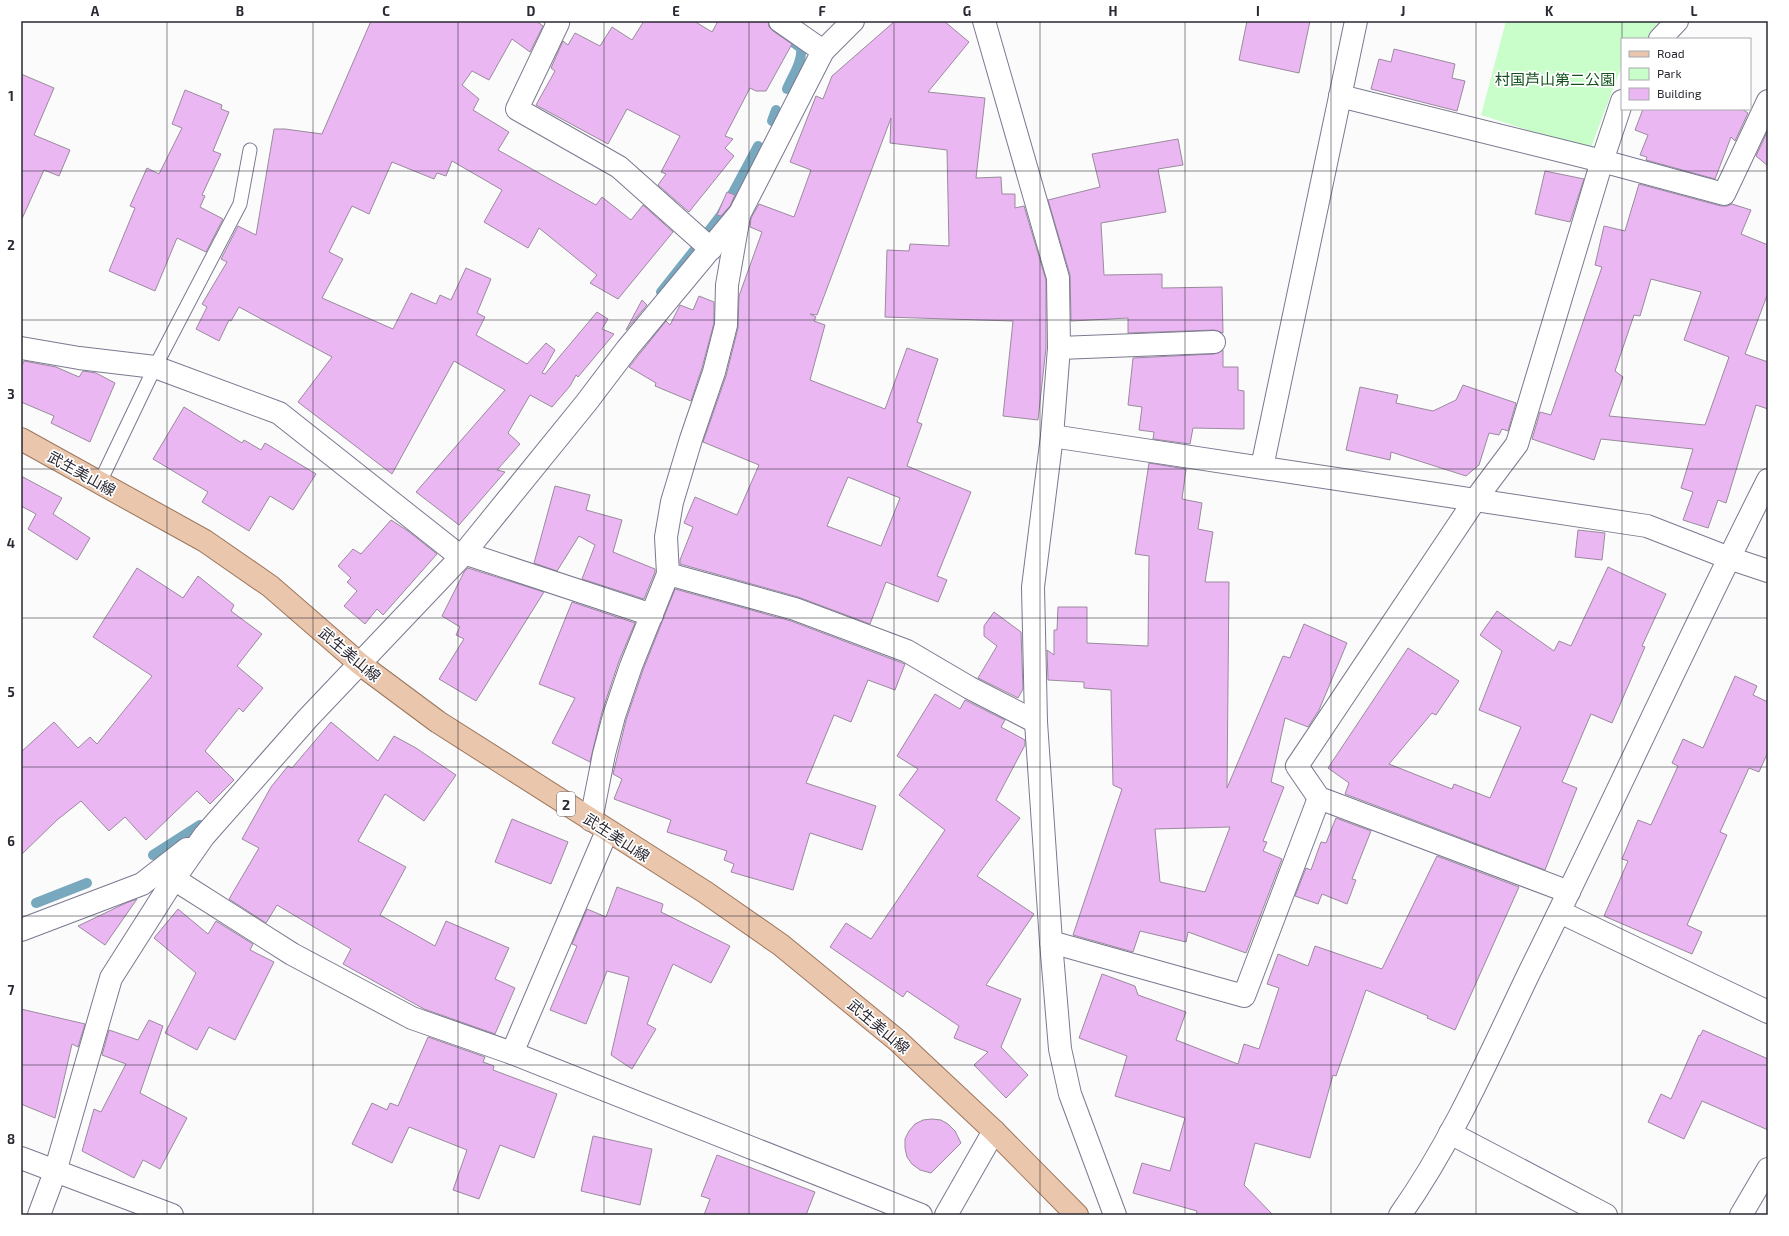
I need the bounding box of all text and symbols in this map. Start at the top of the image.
text: A [91,3,100,19]
text: B [236,3,244,19]
text: C [382,3,390,19]
text: D [527,3,536,19]
text: E [672,3,680,19]
text: F [818,3,826,19]
text: G [963,3,971,19]
text: H [1109,3,1118,19]
text: I [1256,3,1260,19]
text: J [1401,3,1405,19]
text: K [1545,3,1554,19]
text: L [1691,3,1698,19]
legend [1621,38,1751,110]
text: Road [1657,46,1685,60]
text: Park [1657,66,1682,80]
park label: 村国芦山第二公園 [1495,70,1615,88]
text: Building [1657,86,1702,100]
text: 1 [8,88,14,104]
text: 2 [7,237,15,253]
text: 3 [7,386,15,402]
street label: 武生美山線 [45,447,119,499]
text: 4 [7,535,15,551]
street label: 武生美山線 [315,623,385,685]
text: 5 [7,684,15,700]
road number: 2 [557,792,575,816]
street label: 武生美山線 [581,809,653,865]
text: 6 [7,833,15,849]
text: 7 [8,982,15,998]
street label: 武生美山線 [844,995,914,1057]
text: 8 [7,1131,15,1147]

